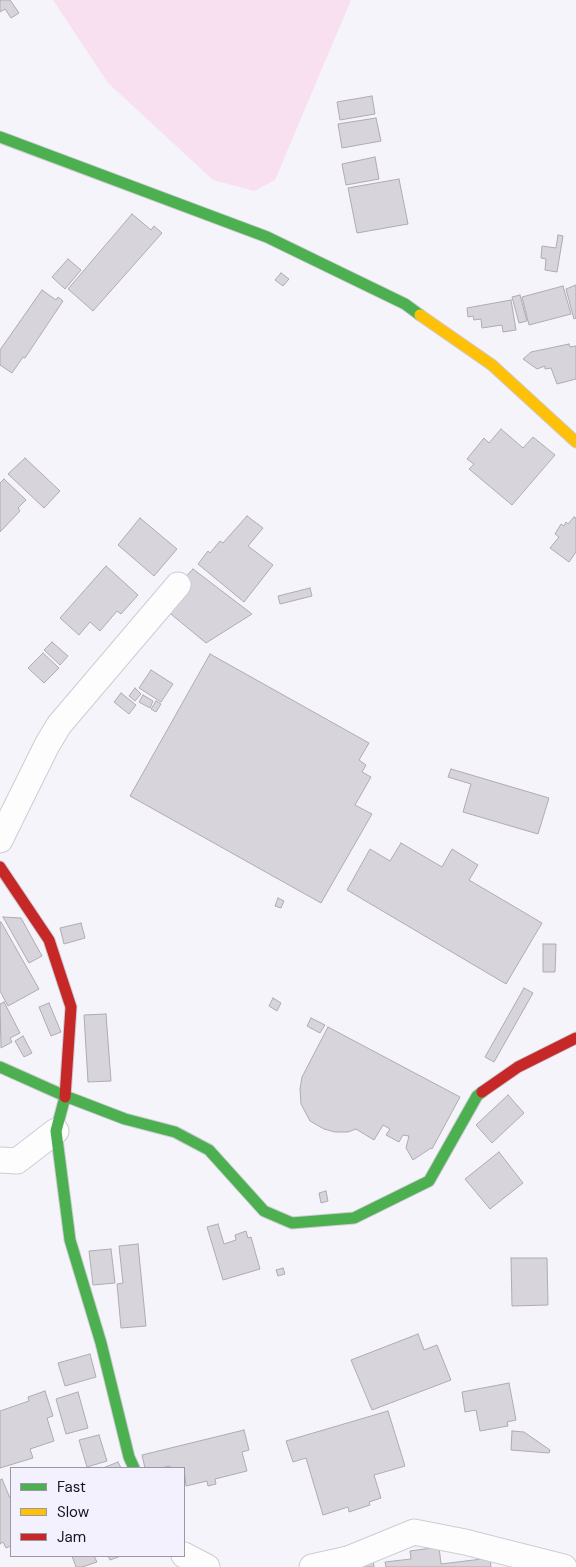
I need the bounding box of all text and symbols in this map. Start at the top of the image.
legend [10,1467,185,1557]
text: Fast [57,1477,86,1497]
text: Slow [57,1502,89,1522]
text: Jam [57,1527,86,1547]

